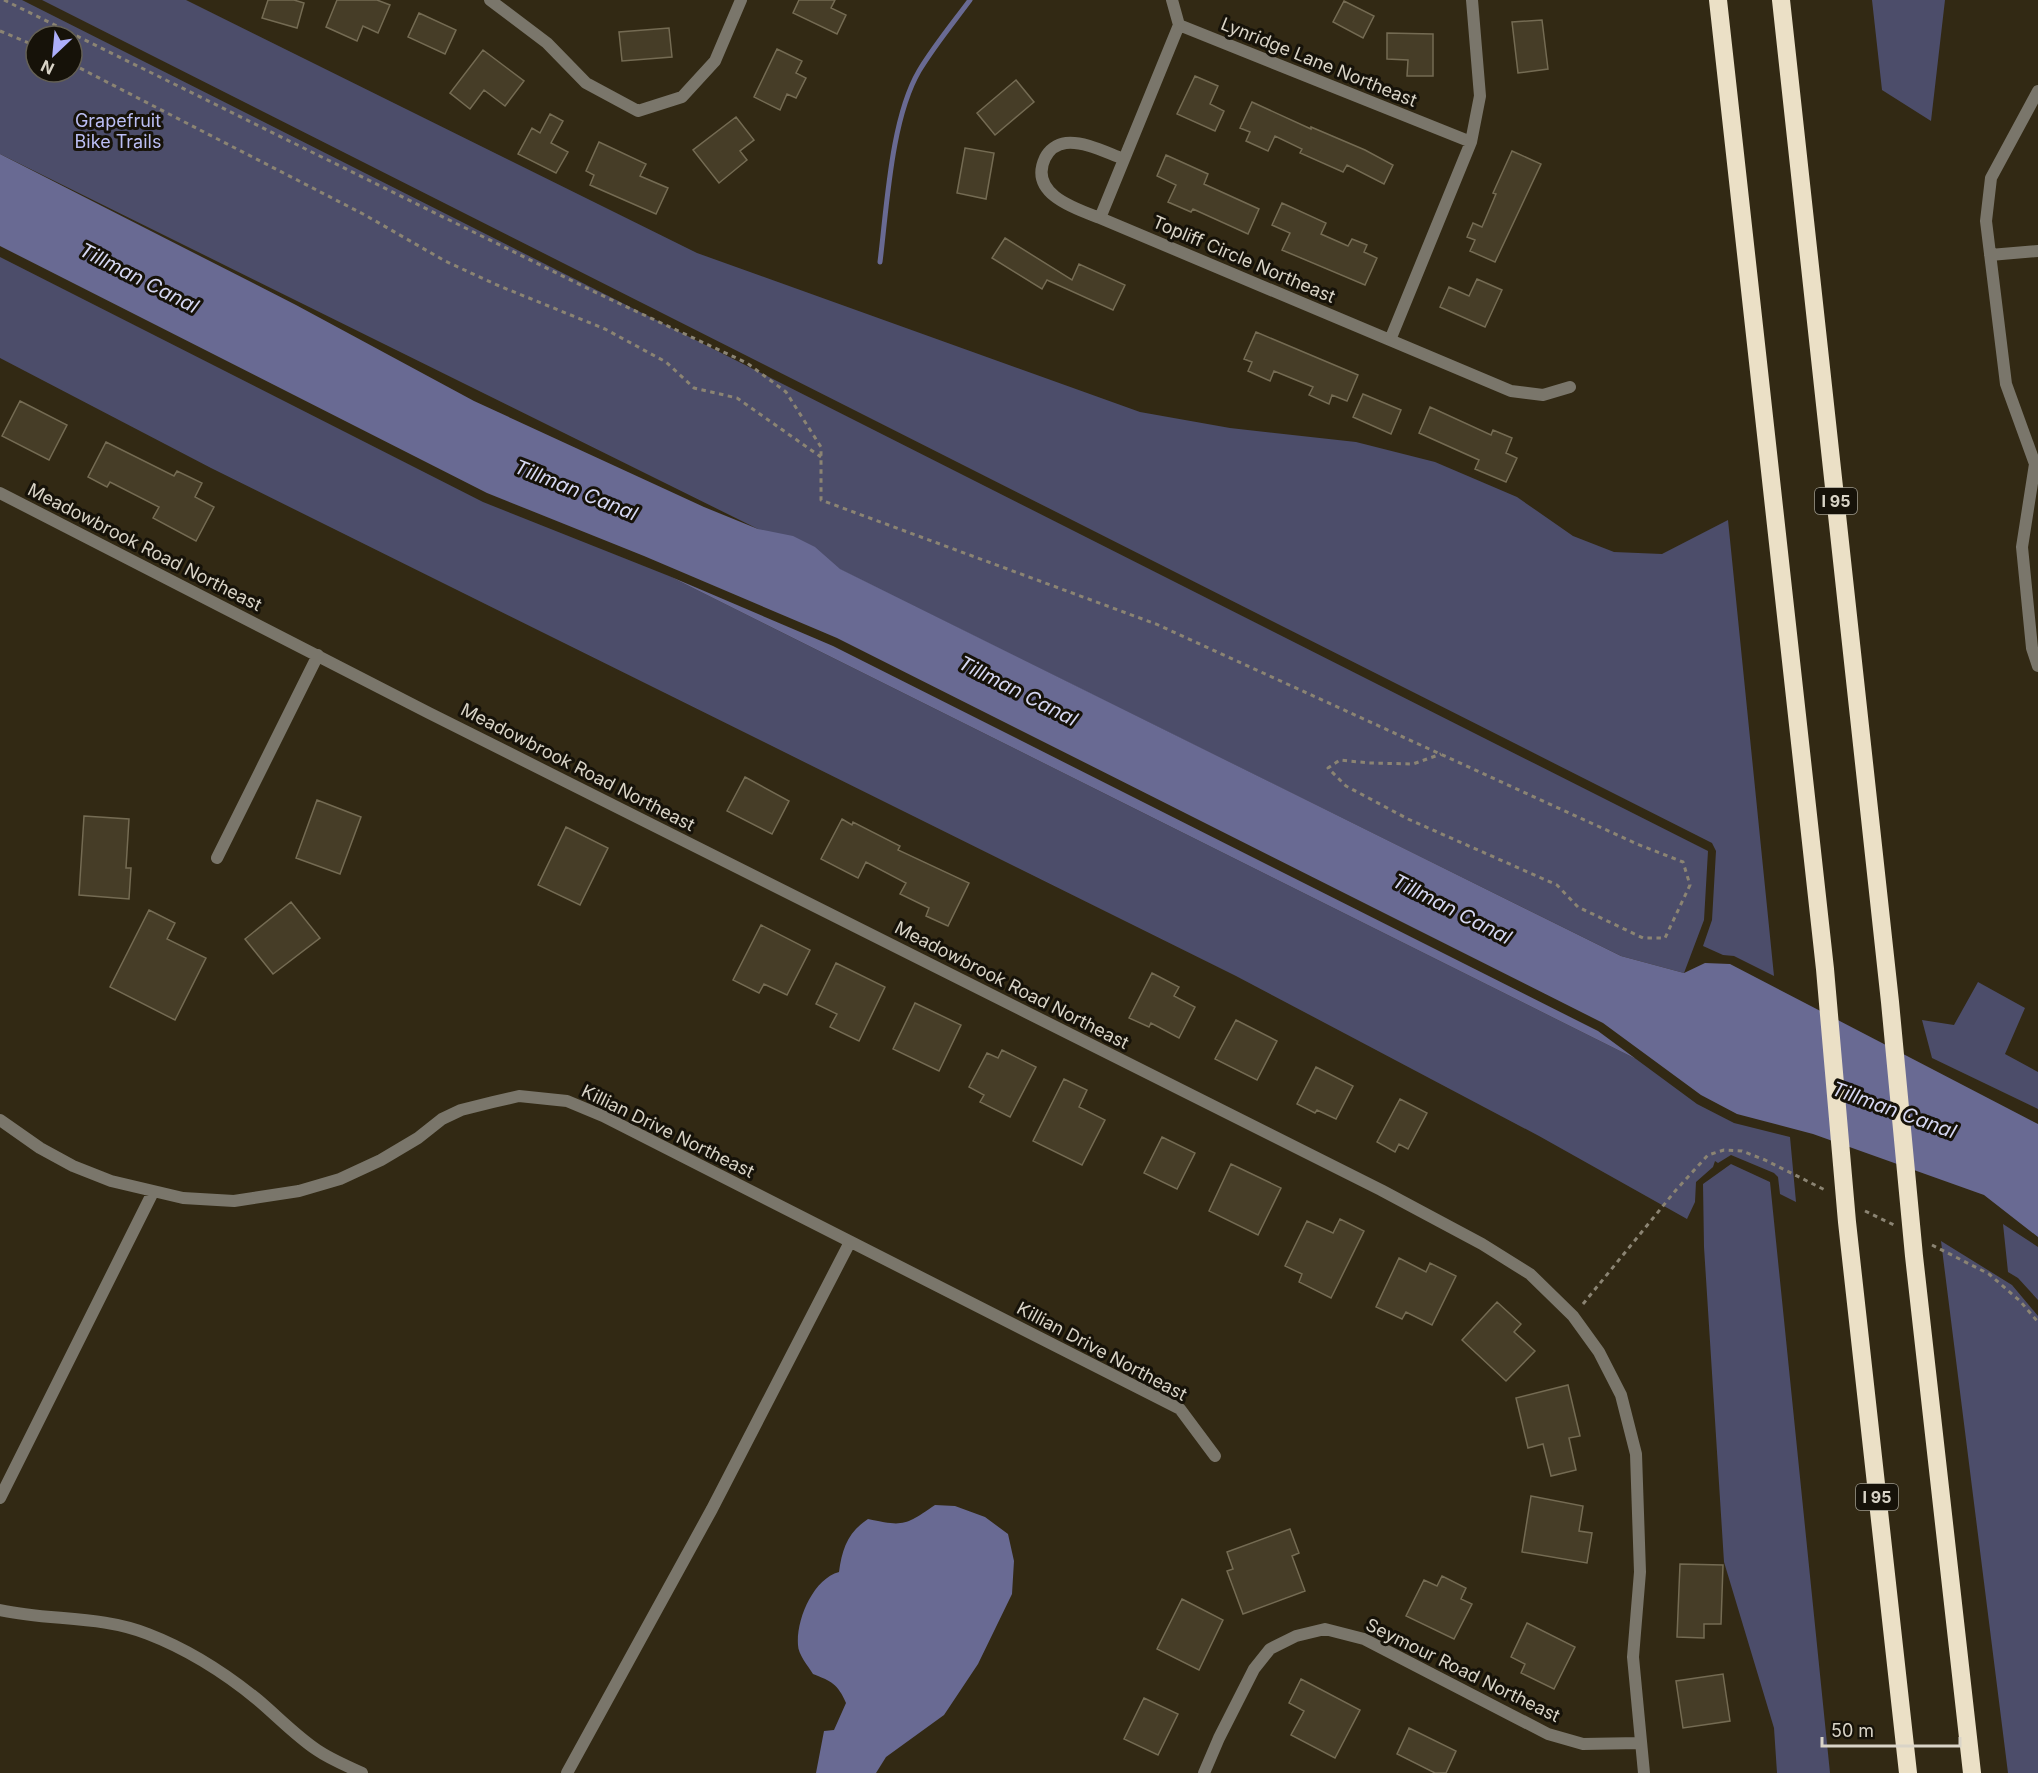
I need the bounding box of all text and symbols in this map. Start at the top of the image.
street label: Lynridge Lane Northeast [1218,13,1420,111]
north arrow [24,24,84,84]
text: N [38,56,57,79]
park label: Grapefruit Bike Trails [75,110,161,152]
street label: Topliff Circle Northeast [1149,211,1339,307]
water label: Tillman Canal [75,238,203,318]
water label: Tillman Canal [511,454,641,526]
street label: Meadowbrook Road Northeast [24,479,266,615]
road number: I 95 [1815,488,1857,514]
water label: Tillman Canal [954,651,1082,731]
street label: Meadowbrook Road Northeast [457,699,699,835]
water label: Tillman Canal [1388,869,1516,949]
street label: Meadowbrook Road Northeast [891,917,1133,1053]
water label: Tillman Canal [1829,1076,1960,1144]
street label: Killian Drive Northeast [578,1080,758,1182]
street label: Killian Drive Northeast [1013,1297,1191,1405]
road number: I 95 [1856,1484,1898,1510]
street label: Seymour Road Northeast [1362,1614,1564,1726]
scale bar [1822,1710,1960,1748]
text: 50 m [1831,1720,1874,1741]

